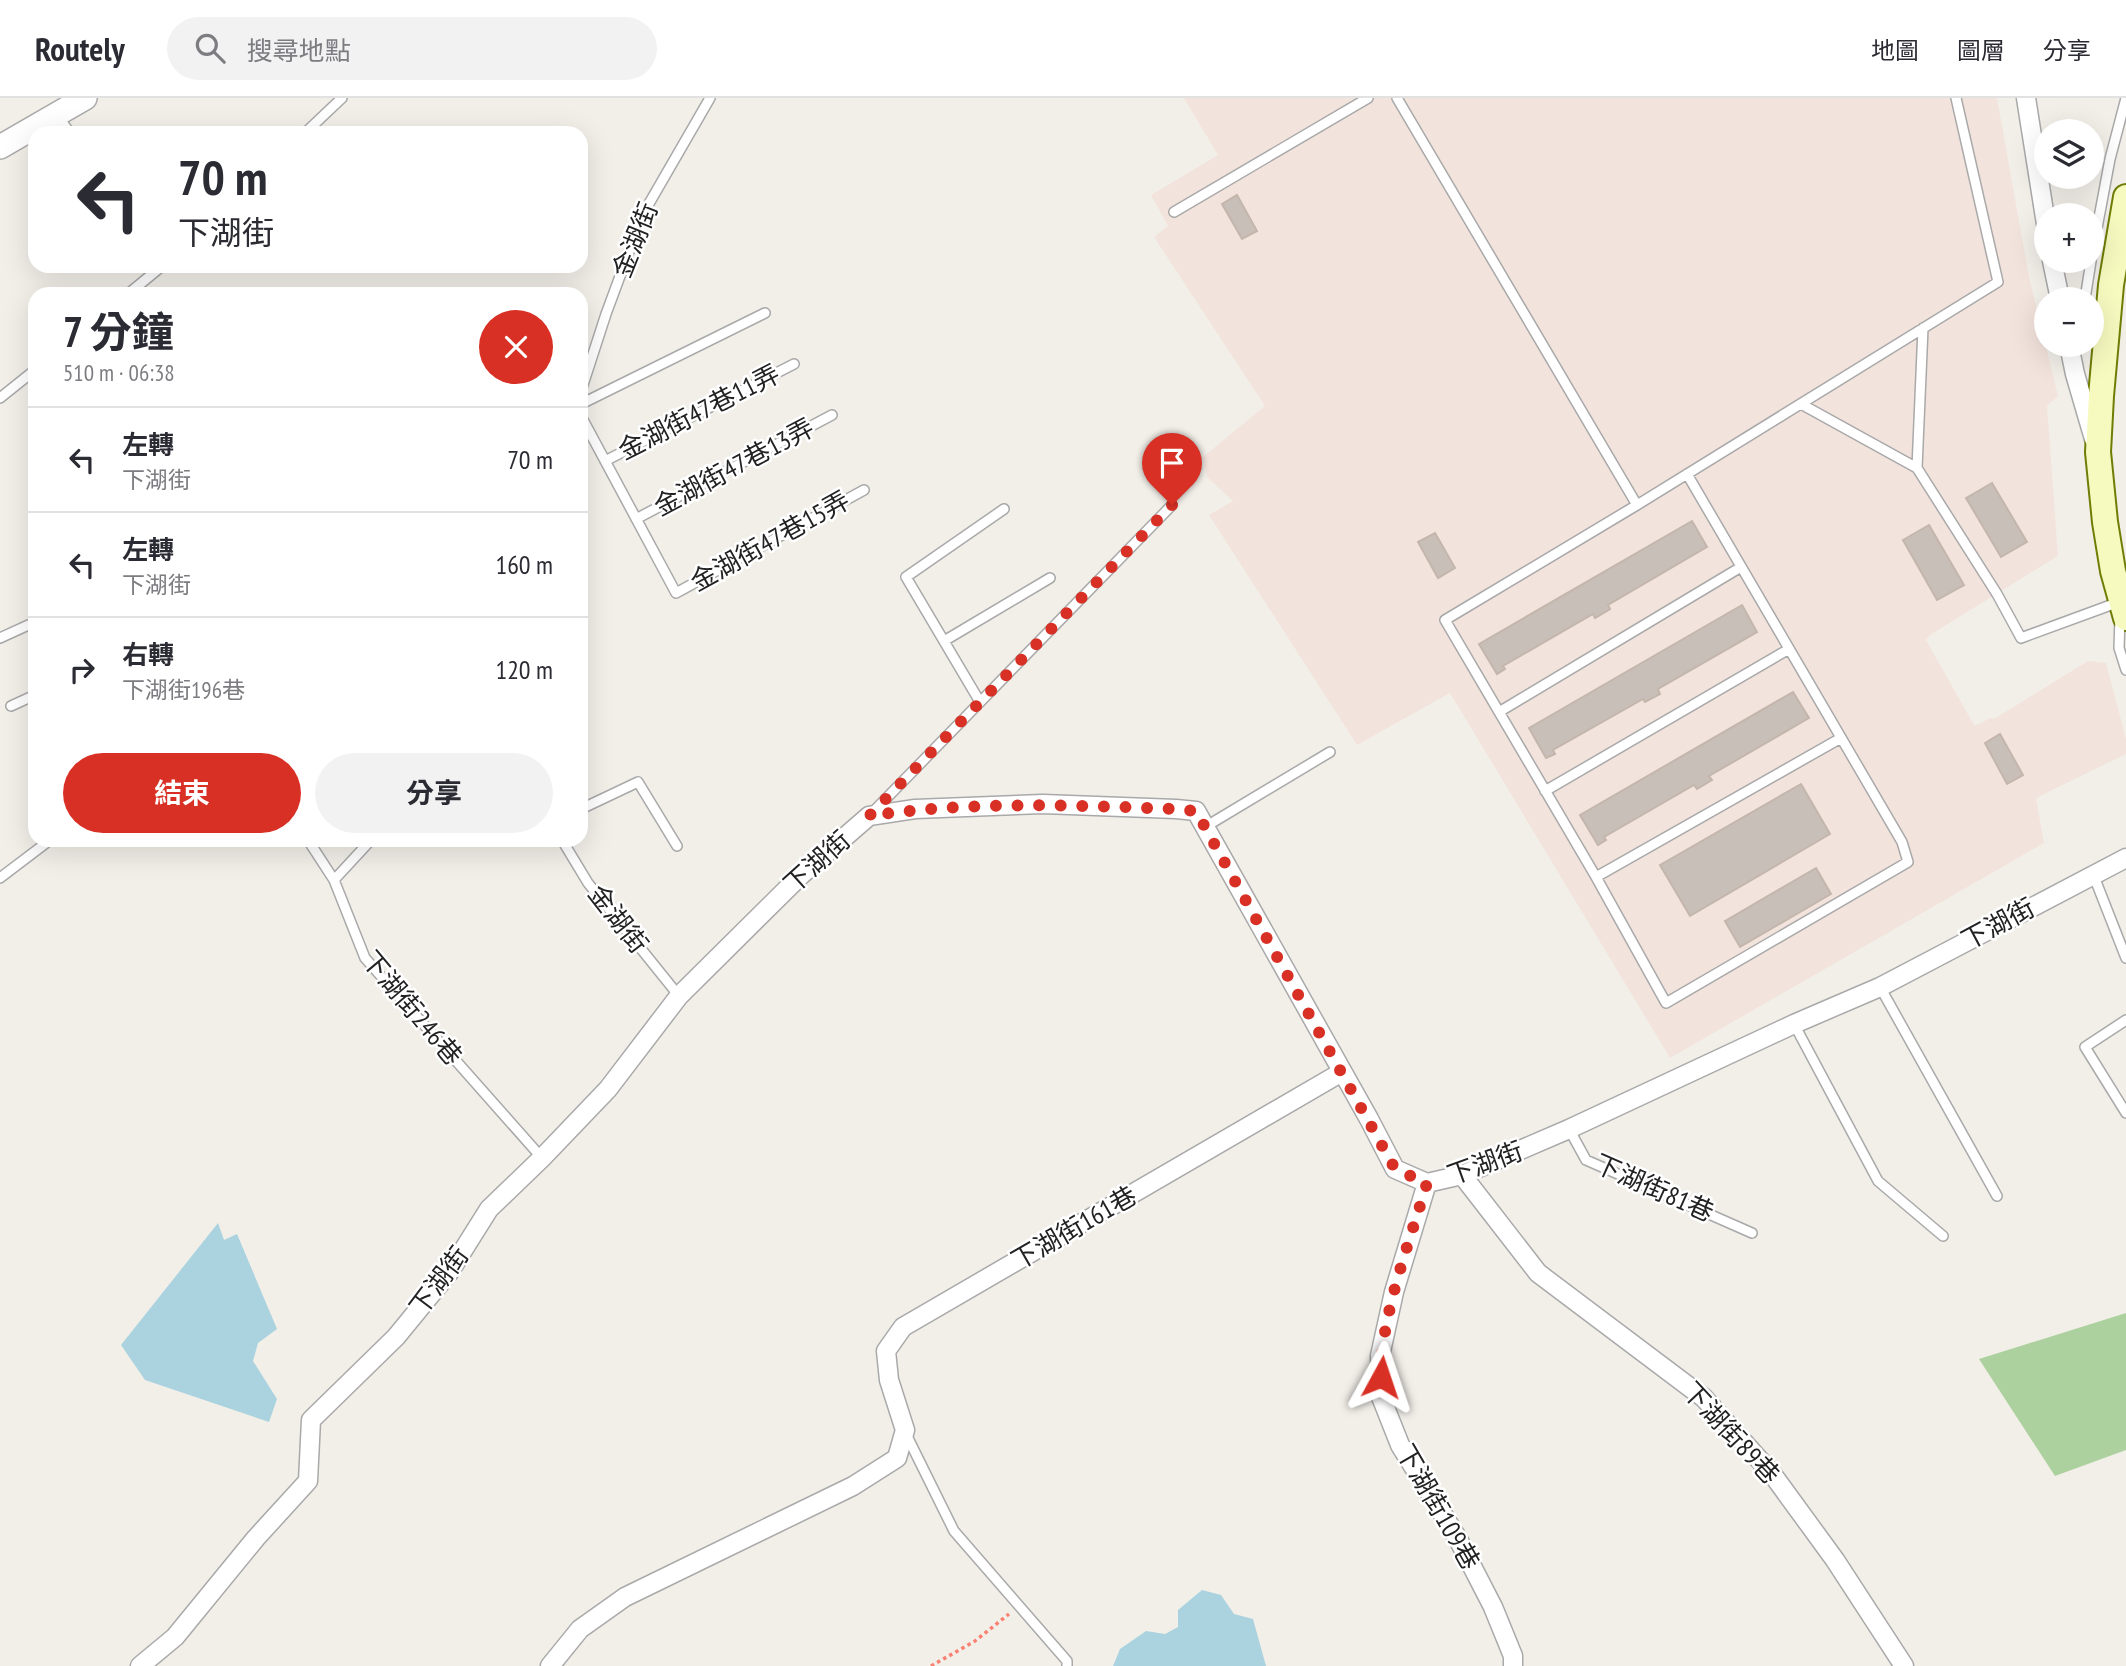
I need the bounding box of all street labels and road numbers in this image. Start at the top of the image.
street label: 金湖街 [605,197,664,282]
street label: 金湖街47巷11弄 [613,357,785,466]
street label: 金湖街47巷13弄 [648,410,820,523]
street label: 金湖街47巷15弄 [684,483,855,598]
street label: 下湖街 [777,823,857,900]
street label: 金湖街 [581,878,655,960]
street label: 下湖街 [1956,891,2040,956]
street label: 下湖街246巷 [355,944,470,1072]
street label: 下湖街 [1443,1134,1527,1191]
street label: 下湖街81巷 [1589,1147,1719,1229]
street label: 下湖街161巷 [1005,1179,1142,1277]
street label: 下湖街 [402,1240,475,1322]
street label: 下湖街89巷 [1676,1375,1787,1491]
street label: 下湖街109巷 [1389,1438,1487,1575]

